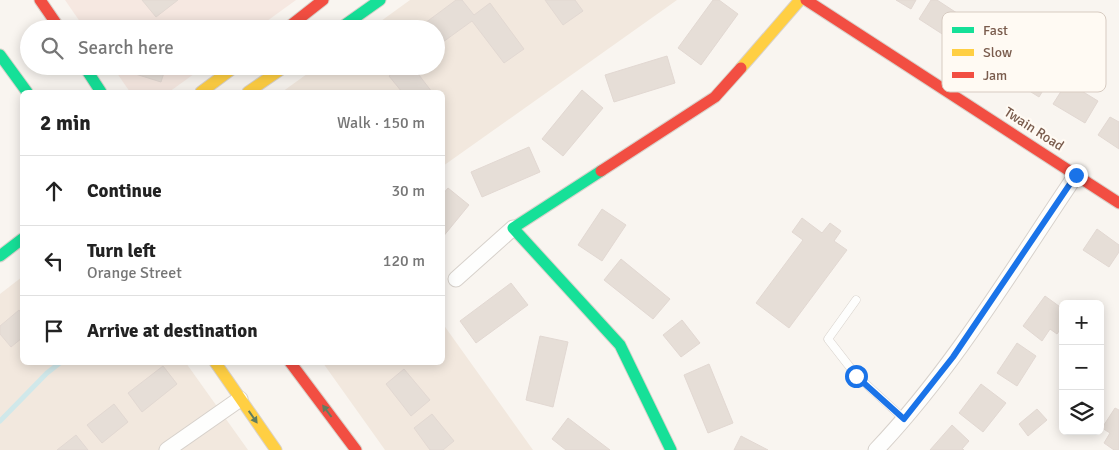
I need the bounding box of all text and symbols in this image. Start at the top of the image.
legend [942,12,1106,92]
search box [20,20,445,75]
text: Fast [983,22,1008,39]
icon: search [38,34,66,62]
text: Search here [78,36,174,60]
text: Slow [983,44,1012,61]
text: Jam [983,67,1007,84]
street label: Twain Road [1001,103,1067,155]
text: 2 min [40,110,91,136]
text: Walk · 150 m [337,113,425,133]
route end [1065,164,1088,187]
icon: ahead [40,177,68,205]
text: Continue [87,179,162,203]
text: 30 m [391,181,425,201]
text: Turn left [87,239,156,263]
icon: left [40,247,68,275]
text: 120 m [383,251,425,271]
text: Orange Street [87,263,182,283]
map controls [1059,300,1104,435]
button: + [1059,300,1104,345]
icon: arrive [40,317,68,345]
text: Arrive at destination [87,319,258,343]
button: − [1059,345,1104,390]
route start [845,365,868,388]
button: layers [1059,390,1104,435]
one-way arrow [321,405,332,418]
one-way arrow [247,410,258,423]

